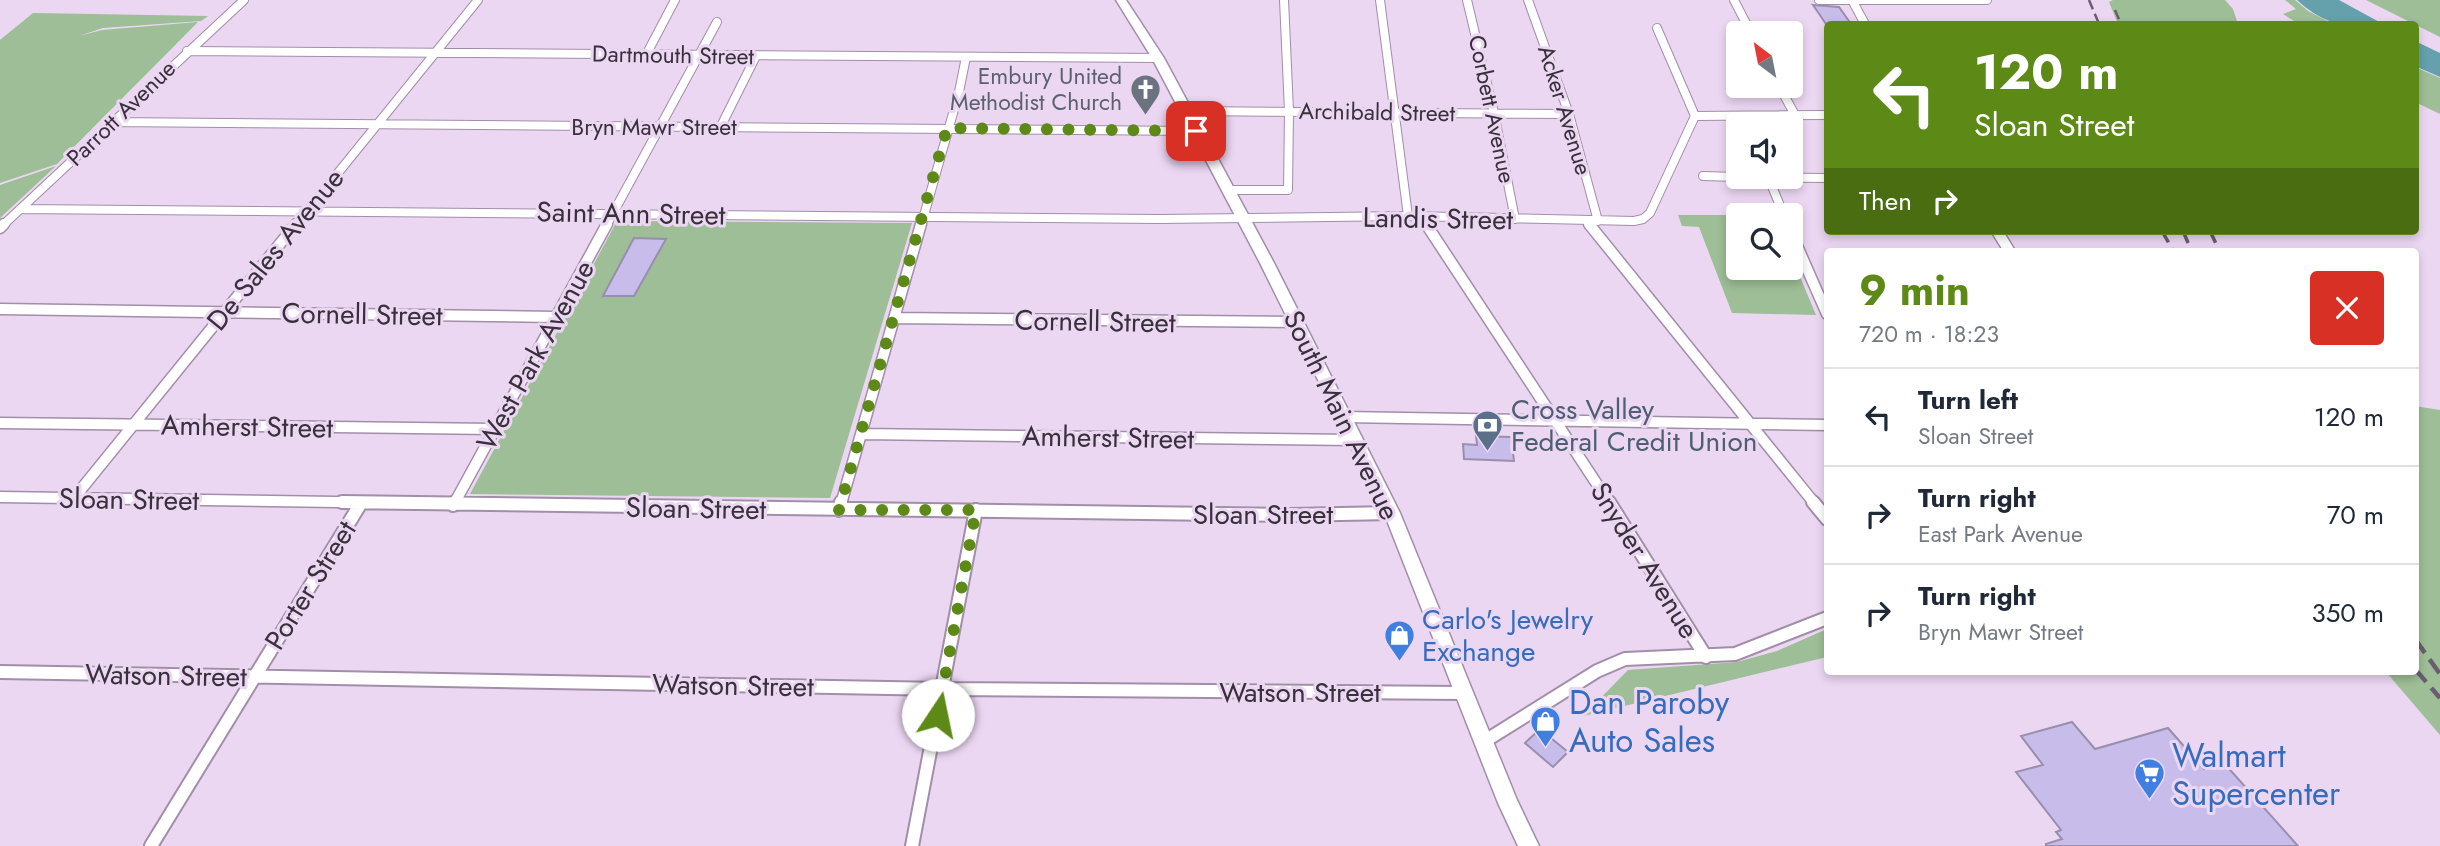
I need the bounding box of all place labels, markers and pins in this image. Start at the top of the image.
place label: Embury United Methodist Church [950,59,1122,119]
church icon: Embury United Methodist Church [1128,72,1162,116]
pin [1166,101,1226,161]
place label: Cross Valley Federal Credit Union [1511,389,1758,462]
bank icon: Cross Valley Federal Credit Union [1471,408,1505,452]
place label: Carlo's Jewelry Exchange [1422,599,1594,672]
shop icon: Carlo's Jewelry Exchange [1382,618,1416,662]
place label: Dan Paroby Auto Sales [1569,679,1730,764]
shop icon: Dan Paroby Auto Sales [1529,704,1563,748]
place label: Walmart Supercenter [2172,732,2341,817]
supermarket icon: Walmart Supercenter [2132,757,2166,801]

